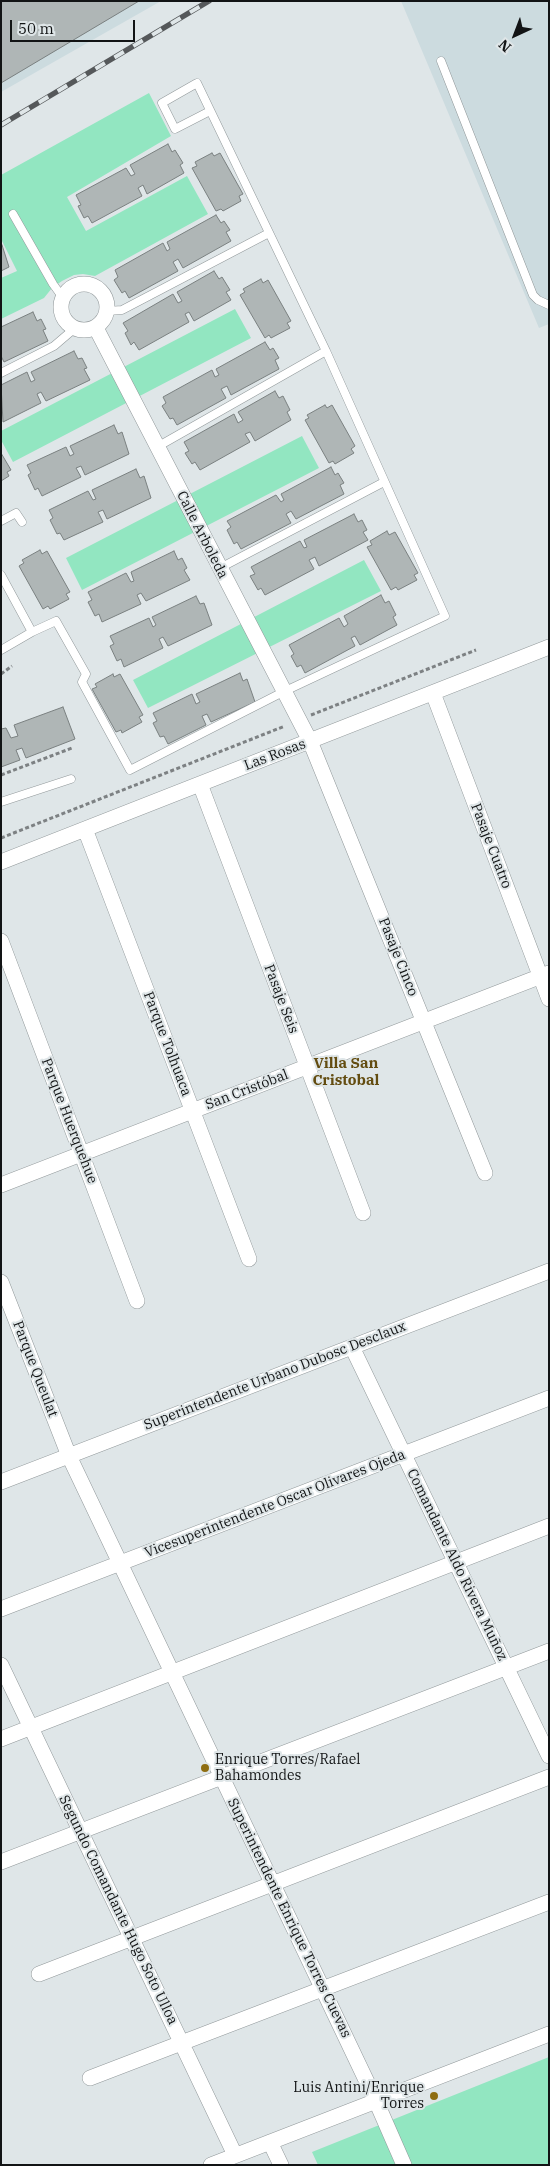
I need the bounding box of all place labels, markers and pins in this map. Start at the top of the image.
place label: Enrique Torres/Rafael Bahamondes [215,1752,361,1784]
marker: Enrique Torres/Rafael Bahamondes [199,1762,211,1774]
place label: Luis Antini/Enrique Torres [293,2080,424,2112]
marker: Luis Antini/Enrique Torres [428,2090,440,2102]

